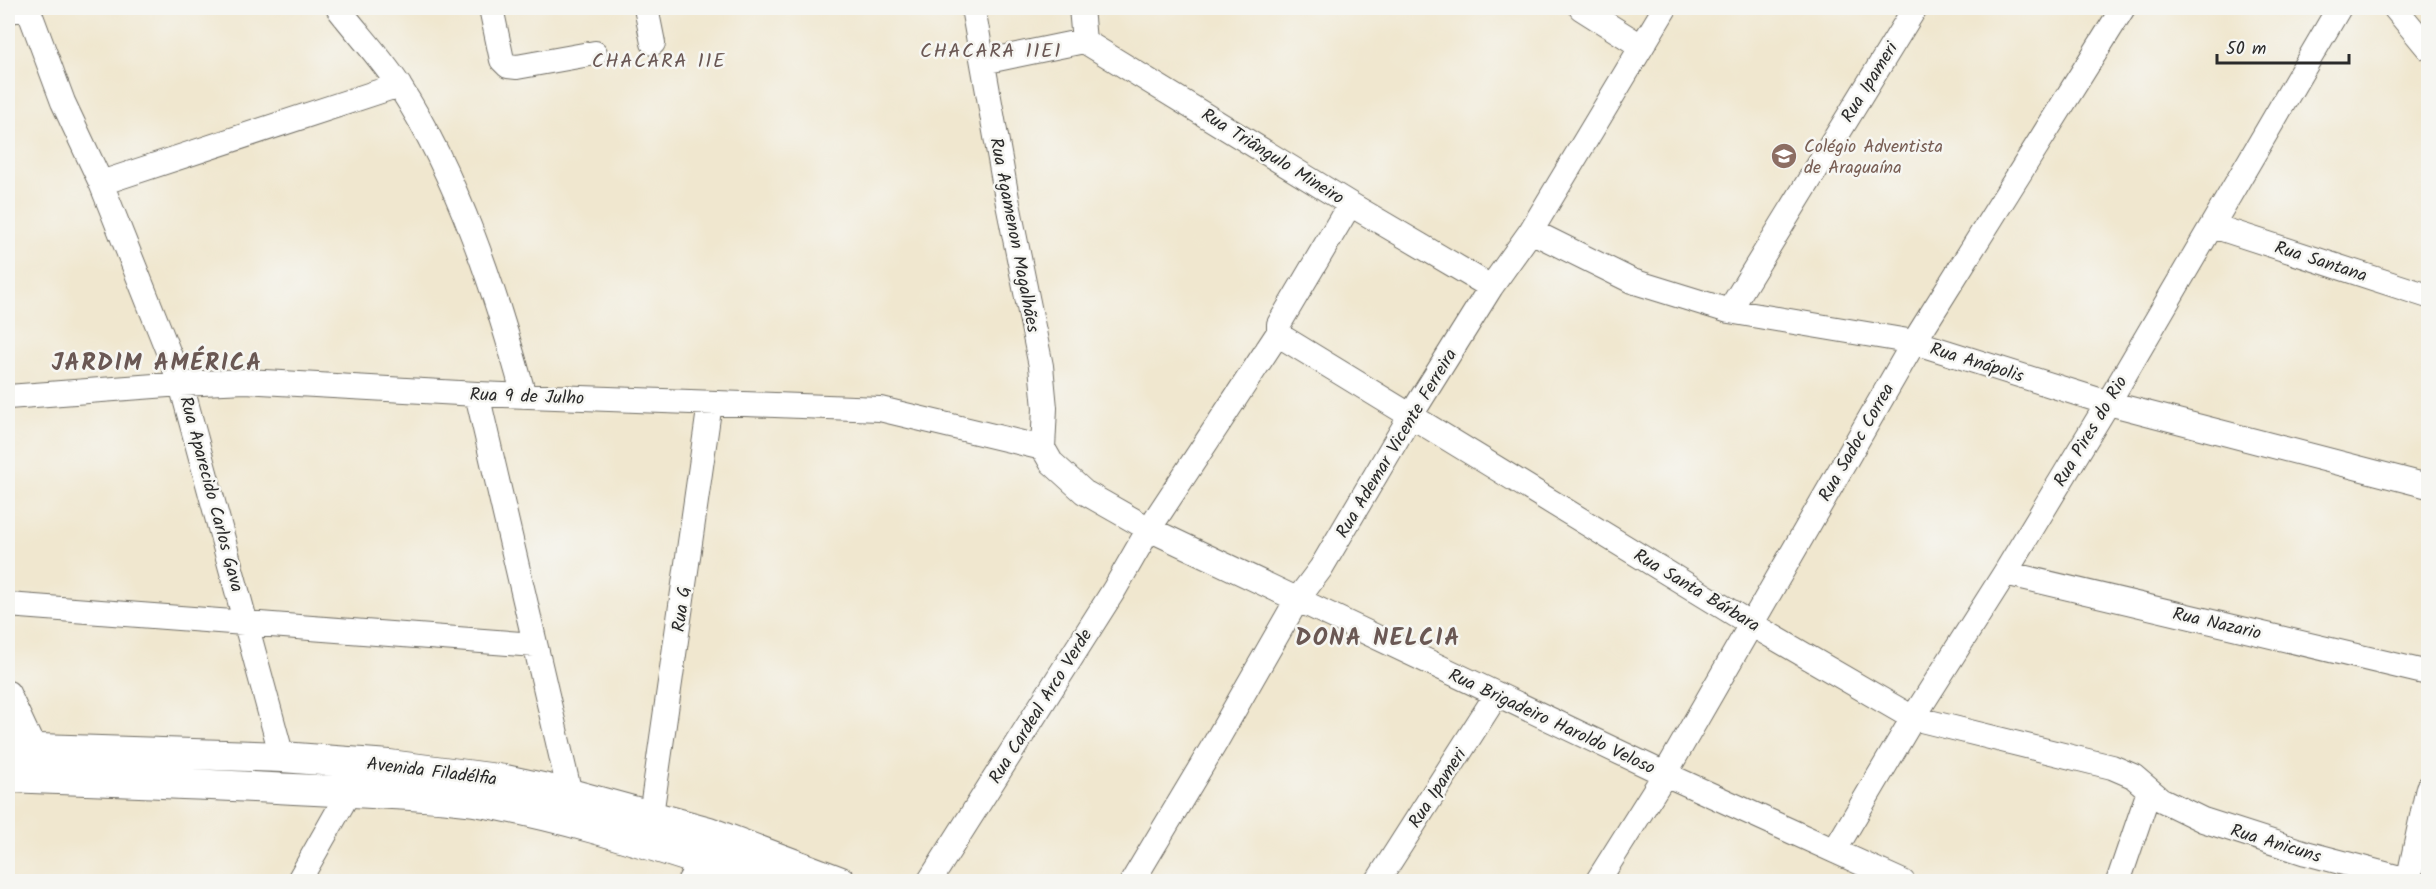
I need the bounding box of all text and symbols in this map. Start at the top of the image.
scale bar [2217,27,2349,65]
text: 50 m [2226,35,2266,64]
district label: CHACARA 11E1 [920,36,1062,68]
street label: Rua Ipameri [1834,36,1907,129]
district label: CHACARA 11E [592,46,726,78]
street label: Rua Triângulo Mineiro [1195,101,1350,213]
place label: Colégio Adventista de Araguaína [1804,133,1943,183]
street label: Rua Agamenon Magalhães [980,135,1047,335]
school or university icon: Colégio Adventista de Araguaína [1769,141,1799,171]
street label: Rua Santana [2270,234,2371,291]
street label: Rua Anápolis [1926,335,2027,392]
street label: Rua Ademar Vicente Ferreira [1329,343,1466,544]
district label: JARDIM AMÉRICA [51,344,263,383]
street label: Rua Pires do Rio [2047,371,2136,493]
street label: Rua Sadoc Correa [1812,378,1903,507]
street label: Rua 9 de Julho [469,381,585,414]
street label: Rua Aparecido Carlos Gava [170,393,251,596]
street label: Rua Santa Bárbara [1627,542,1765,641]
street label: Rua G [665,584,700,634]
street label: Rua Nazario [2169,600,2264,649]
district label: DONA NELCIA [1295,619,1461,658]
street label: Rua Cardeal Arco Verde [982,624,1101,790]
street label: Rua Brigadeiro Haroldo Veloso [1443,662,1660,783]
street label: Rua Ipameri [1402,743,1475,835]
street label: Avenida Filadélfia [365,750,499,795]
street label: Rua Anicuns [2227,817,2325,872]

